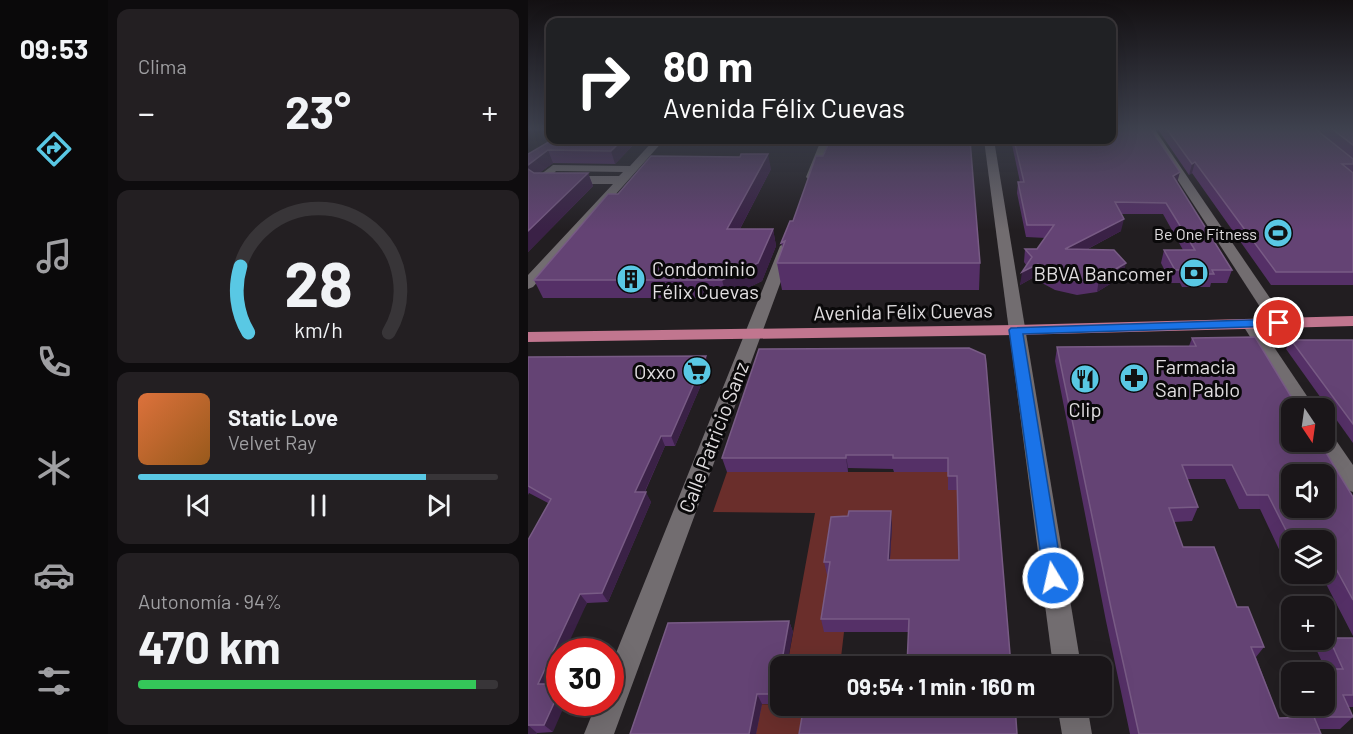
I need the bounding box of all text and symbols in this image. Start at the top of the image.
text: 09:53 [20,32,88,64]
text: 80 m [663,40,753,90]
icon: right [564,42,642,120]
text: Clima [138,54,187,78]
text: 23° [285,84,351,138]
text: Avenida Félix Cuevas [663,91,905,123]
text: − [138,92,155,132]
text: + [481,92,498,132]
icon: directions [33,128,75,170]
sports icon: Be One Fitness [1262,217,1294,249]
place label: Be One Fitness [1154,224,1257,243]
icon: music [33,235,75,277]
text: 28 [284,246,352,320]
place label: Condominio Félix Cuevas [652,256,759,303]
bank icon: BBVA Bancomer [1178,257,1210,289]
place label: BBVA Bancomer [1033,261,1173,285]
building icon: Condominio Félix Cuevas [615,263,647,295]
street label: Avenida Félix Cuevas [813,297,993,325]
pin [1253,297,1304,348]
icon: arrive [1262,306,1295,339]
text: km/h [294,318,342,343]
icon: phone [33,341,75,383]
place label: Farmacia San Pablo [1155,354,1240,401]
supermarket icon: Oxxo [681,355,713,387]
street label: Calle Patricio Sanz [673,358,753,516]
place label: Oxxo [634,359,676,383]
pharmacy icon: Farmacia San Pablo [1118,362,1150,394]
restaurant icon: Clip [1069,363,1101,395]
place label: Clip [1069,397,1101,421]
north arrow [1281,398,1335,452]
map controls [1281,398,1335,716]
text: Static Love [228,404,338,430]
text: Velvet Ray [228,430,317,454]
icon: climate [33,447,75,489]
button: sound [1281,464,1335,518]
icon: previous [182,489,215,522]
icon: pause [302,489,335,522]
icon: next [422,489,455,522]
button: layers [1281,530,1335,584]
position arrow [1021,546,1085,610]
icon: car [33,554,75,596]
text: Autonomía · 94% [138,589,282,613]
button: + [1281,596,1335,650]
text: 470 km [138,619,281,673]
speed limit sign: 30 [546,638,624,716]
icon: filters [33,660,75,702]
button: − [1281,662,1335,716]
text: 09:54 · 1 min · 160 m [847,673,1035,699]

